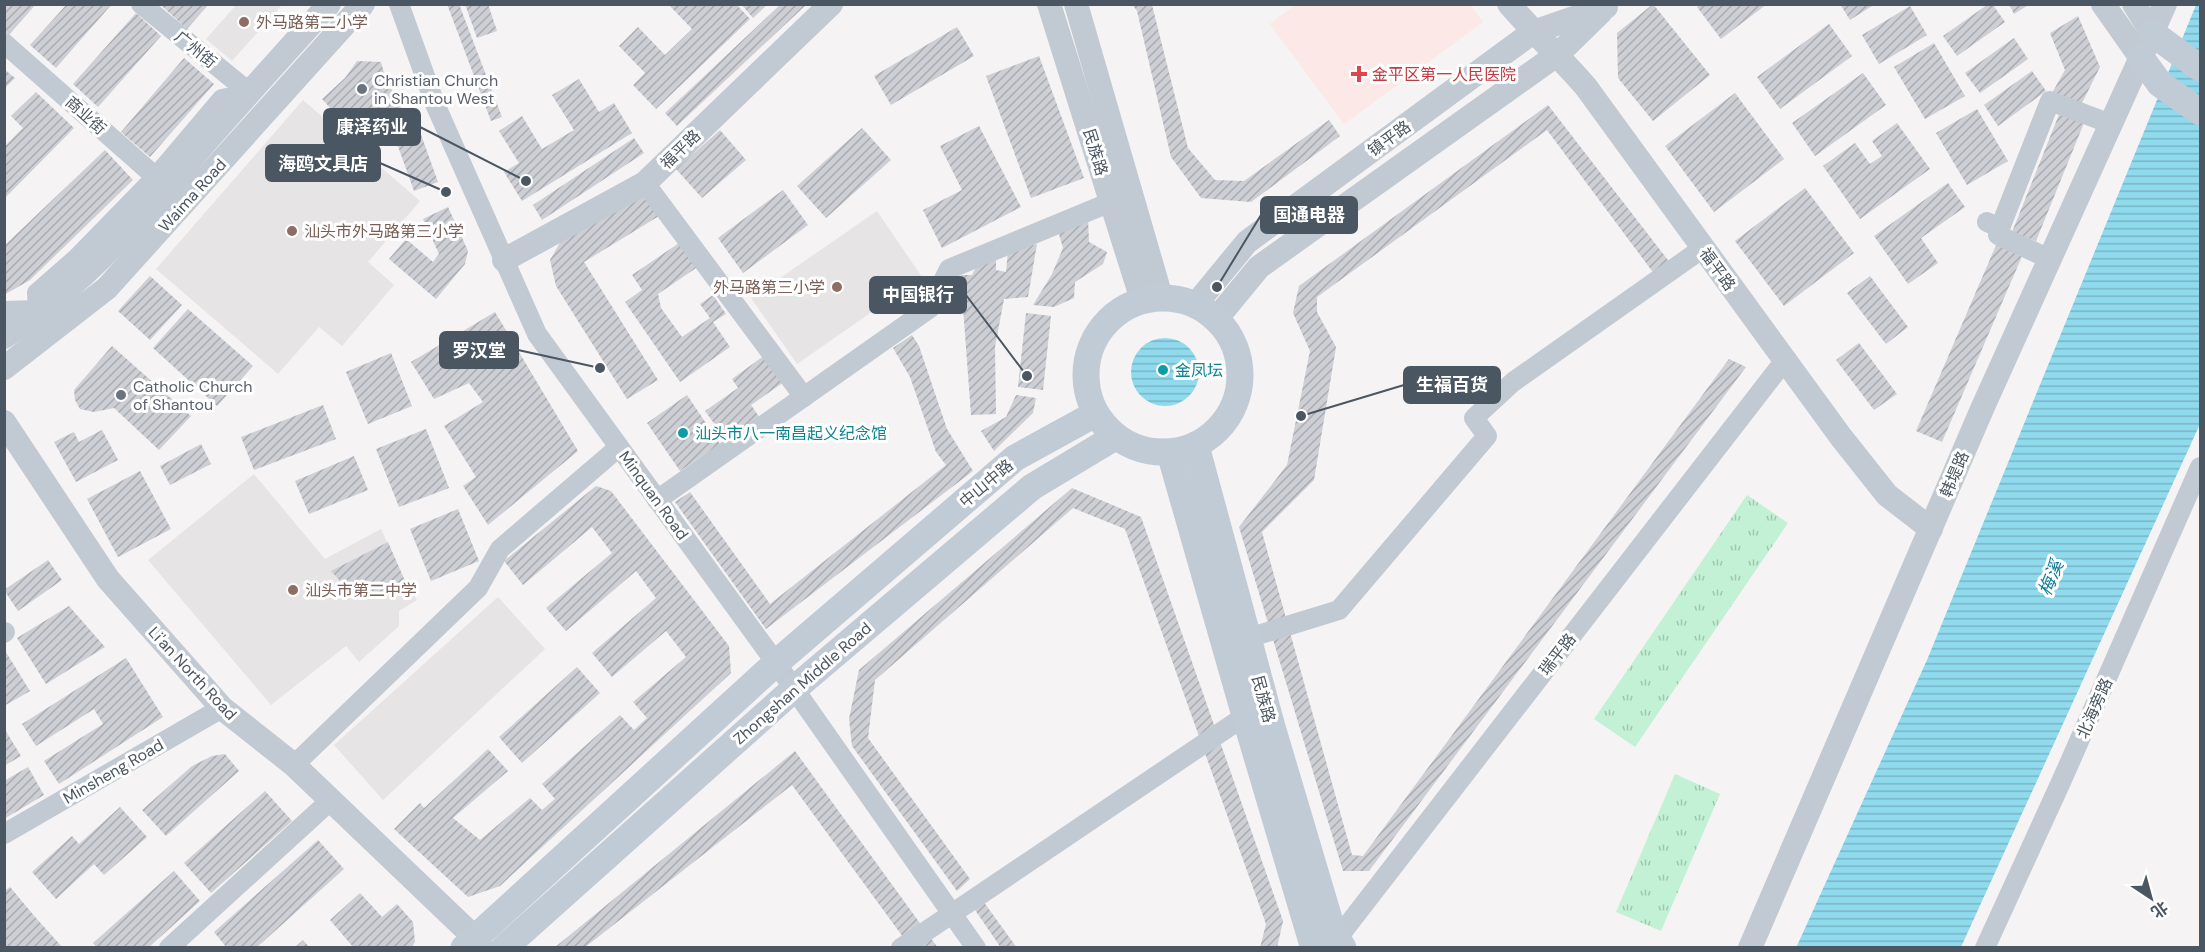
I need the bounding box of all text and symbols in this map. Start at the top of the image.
place label: 外马路第二小学 [256,12,368,33]
marker: 外马路第二小学 [237,15,251,29]
street label: 广州街 [170,26,221,73]
place label: 金平区第一人民医院 [1372,64,1516,85]
marker: 金平区第一人民医院 [1350,65,1368,83]
place label: Christian Church in Shantou West [374,70,498,109]
marker: Christian Church in Shantou West [355,82,369,96]
street label: 商业街 [61,92,111,139]
callout: 康泽药业 [324,109,420,145]
text: 康泽药业 [336,115,408,139]
street label: 镇平路 [1364,116,1415,161]
street label: 福平路 [656,125,705,174]
street label: 民族路 [1078,126,1113,178]
callout: 海鸥文具店 [266,145,380,181]
text: 海鸥文具店 [278,152,368,176]
street label: Waima Road [154,154,231,236]
callout: 国通电器 [1261,197,1357,233]
text: 国通电器 [1273,203,1345,227]
place label: 汕头市外马路第三小学 [304,221,464,242]
marker: 汕头市外马路第三小学 [285,224,299,238]
street label: 福平路 [1695,244,1740,295]
place label: 外马路第三小学 [713,277,825,298]
callout: 中国银行 [870,277,966,313]
marker: 外马路第三小学 [830,280,844,294]
text: 中国银行 [882,283,954,307]
callout: 罗汉堂 [440,332,518,368]
text: 罗汉堂 [452,339,506,363]
place label: 金凤坛 [1175,360,1223,381]
marker: 金凤坛 [1156,363,1170,377]
callout: 生福百货 [1404,367,1500,403]
text: 生福百货 [1416,373,1488,397]
place label: Catholic Church of Shantou [133,376,253,415]
marker: Catholic Church of Shantou [114,388,128,402]
place label: 汕头市八一南昌起义纪念馆 [695,423,887,444]
marker: 汕头市八一南昌起义纪念馆 [676,426,690,440]
street label: Minquan Road [614,447,693,544]
street label: 韩堤路 [1935,448,1974,500]
street label: 中山中路 [955,455,1018,512]
water label: 梅溪 [2033,555,2070,599]
place label: 汕头市第二中学 [305,580,417,601]
marker: 汕头市第二中学 [286,583,300,597]
street label: Zhongshan Middle Road [729,618,876,749]
street label: Li'an North Road [144,622,241,725]
street label: 瑞平路 [1534,629,1580,680]
street label: 民族路 [1247,673,1280,725]
street label: 北海旁路 [2072,675,2117,742]
street label: Minsheng Road [59,734,167,809]
north arrow [2121,868,2181,928]
text: 北 [2147,897,2172,923]

